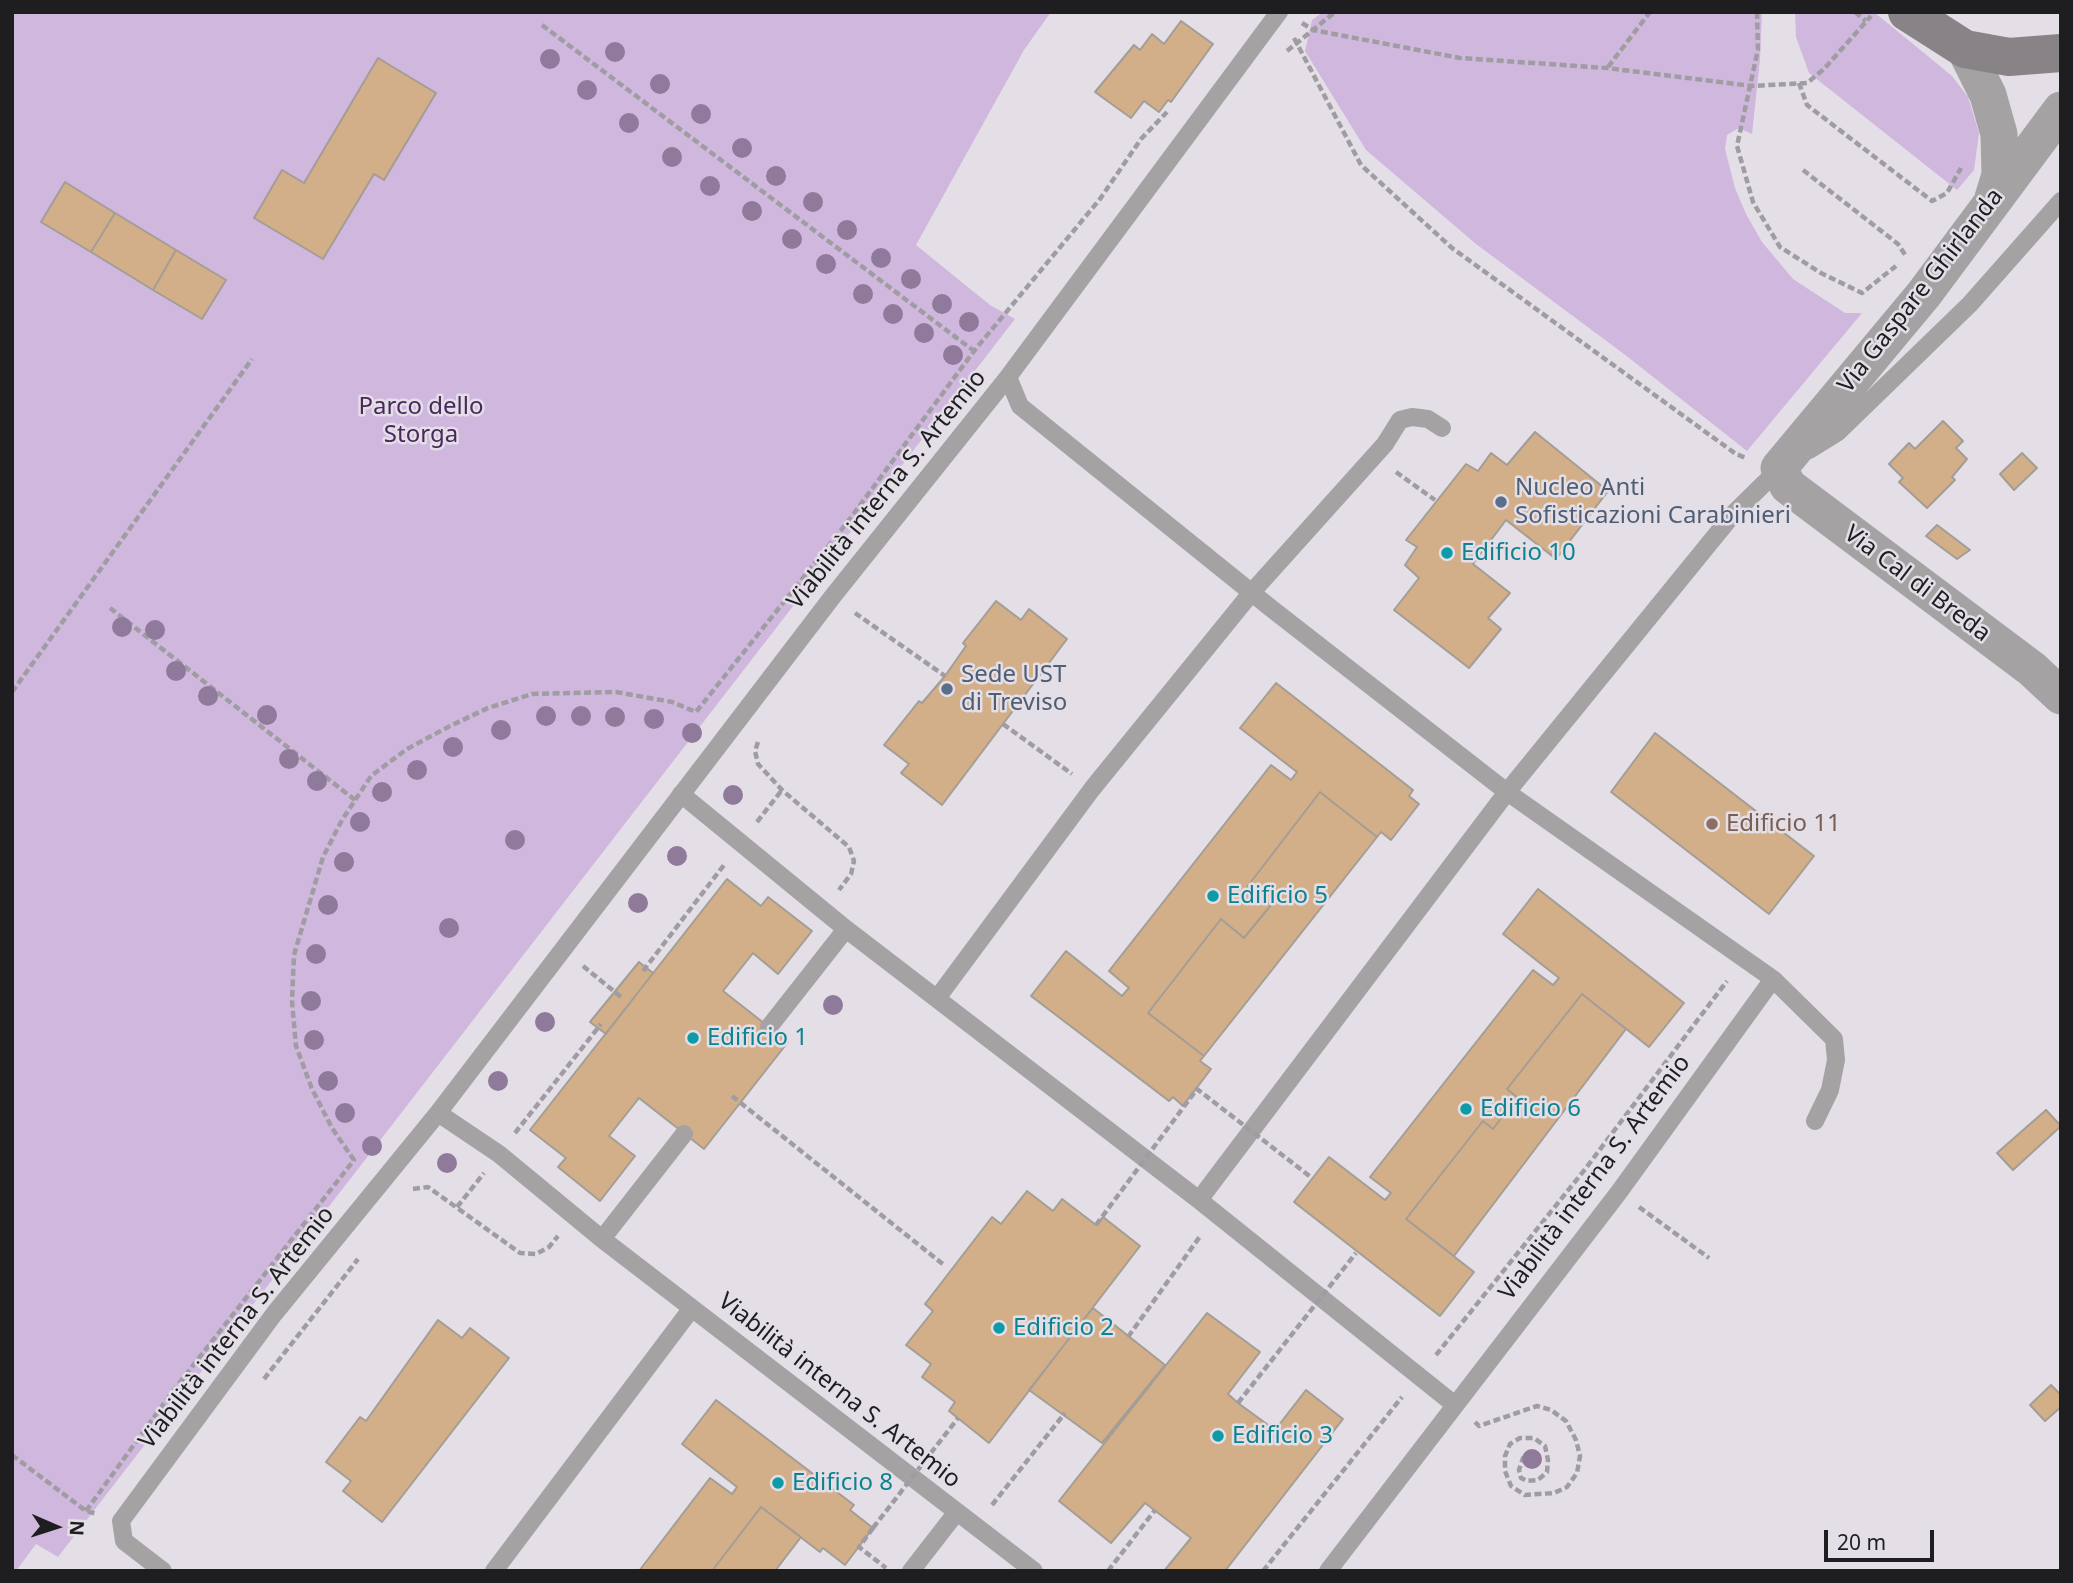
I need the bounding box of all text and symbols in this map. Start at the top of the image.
street label: Via Gaspare Ghirlanda [1832,183,2010,399]
street label: Viabilità interna S. Artemio [781,364,993,616]
park label: Parco dello Storga [359,393,483,449]
place label: Nucleo Anti Sofisticazioni Carabinieri [1515,474,1791,530]
marker: Nucleo Anti Sofisticazioni Carabinieri [1493,494,1509,510]
street label: Via Cal di Breda [1838,520,1996,648]
place label: Edificio 10 [1461,539,1576,567]
marker: Edificio 10 [1439,545,1455,561]
place label: Sede UST di Treviso [961,661,1067,717]
marker: Sede UST di Treviso [939,681,955,697]
place label: Edificio 11 [1726,810,1841,838]
marker: Edificio 11 [1704,816,1720,832]
place label: Edificio 5 [1227,882,1328,910]
marker: Edificio 5 [1205,888,1221,904]
place label: Edificio 1 [707,1024,808,1052]
marker: Edificio 1 [685,1030,701,1046]
street label: Viabilità interna S. Artemio [1493,1050,1697,1306]
place label: Edificio 6 [1480,1095,1581,1123]
marker: Edificio 6 [1458,1101,1474,1117]
street label: Viabilità interna S. Artemio [133,1201,341,1455]
street label: Viabilità interna S. Artemio [712,1287,966,1495]
place label: Edificio 2 [1013,1314,1114,1342]
marker: Edificio 2 [991,1320,1007,1336]
place label: Edificio 3 [1232,1422,1333,1450]
marker: Edificio 3 [1210,1428,1226,1444]
place label: Edificio 8 [792,1469,893,1497]
marker: Edificio 8 [770,1475,786,1491]
north arrow [21,1492,91,1562]
scale bar [1828,1516,1938,1560]
text: N [64,1520,90,1536]
text: 20 m [1837,1528,1886,1556]

